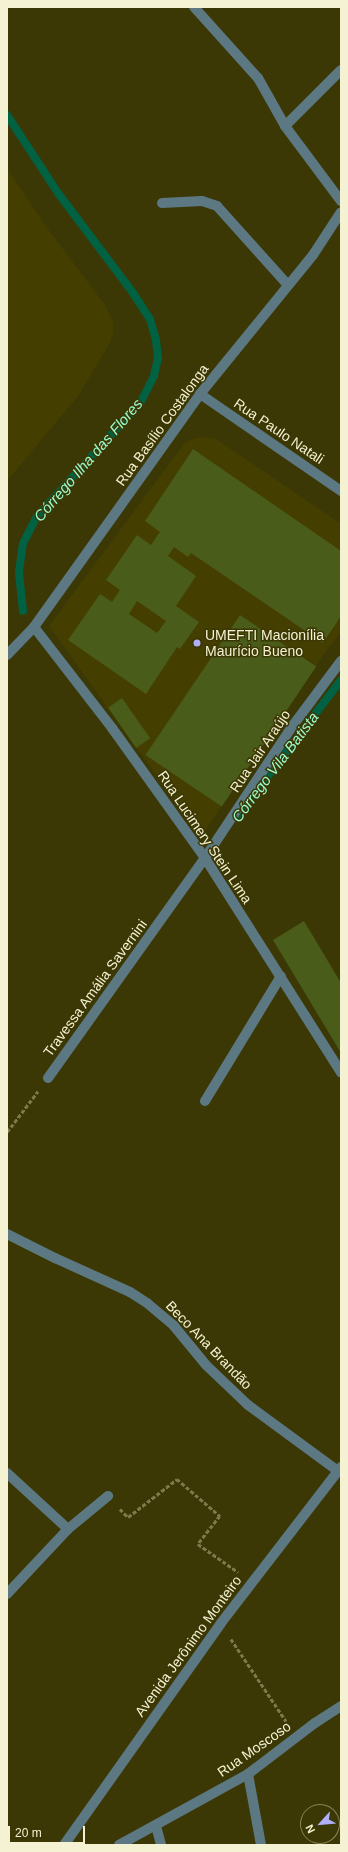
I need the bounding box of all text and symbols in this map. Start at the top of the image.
street label: Rua Basílio Costalonga [112,361,212,489]
water label: Córrego Ilha das Flores [30,395,146,525]
street label: Rua Paulo Natali [231,395,327,467]
place label: UMEFTI Macionília Maurício Bueno [205,627,324,660]
marker: UMEFTI Macionília Maurício Bueno [192,638,202,648]
street label: Rua Jair Araújo [226,706,294,796]
water label: Córrego Vila Batista [228,708,322,826]
street label: Rua Lucimery Stein Lima [154,767,256,907]
street label: Travessa Amália Savernini [39,916,151,1060]
street label: Beco Ana Brandão [162,1297,256,1393]
street label: Avenida Jerônimo Monteiro [131,1572,245,1720]
street label: Rua Moscoso [214,1718,294,1780]
north arrow [300,1804,340,1844]
scale bar [10,1818,87,1844]
text: N [303,1823,317,1835]
text: 20 m [15,1826,42,1840]

